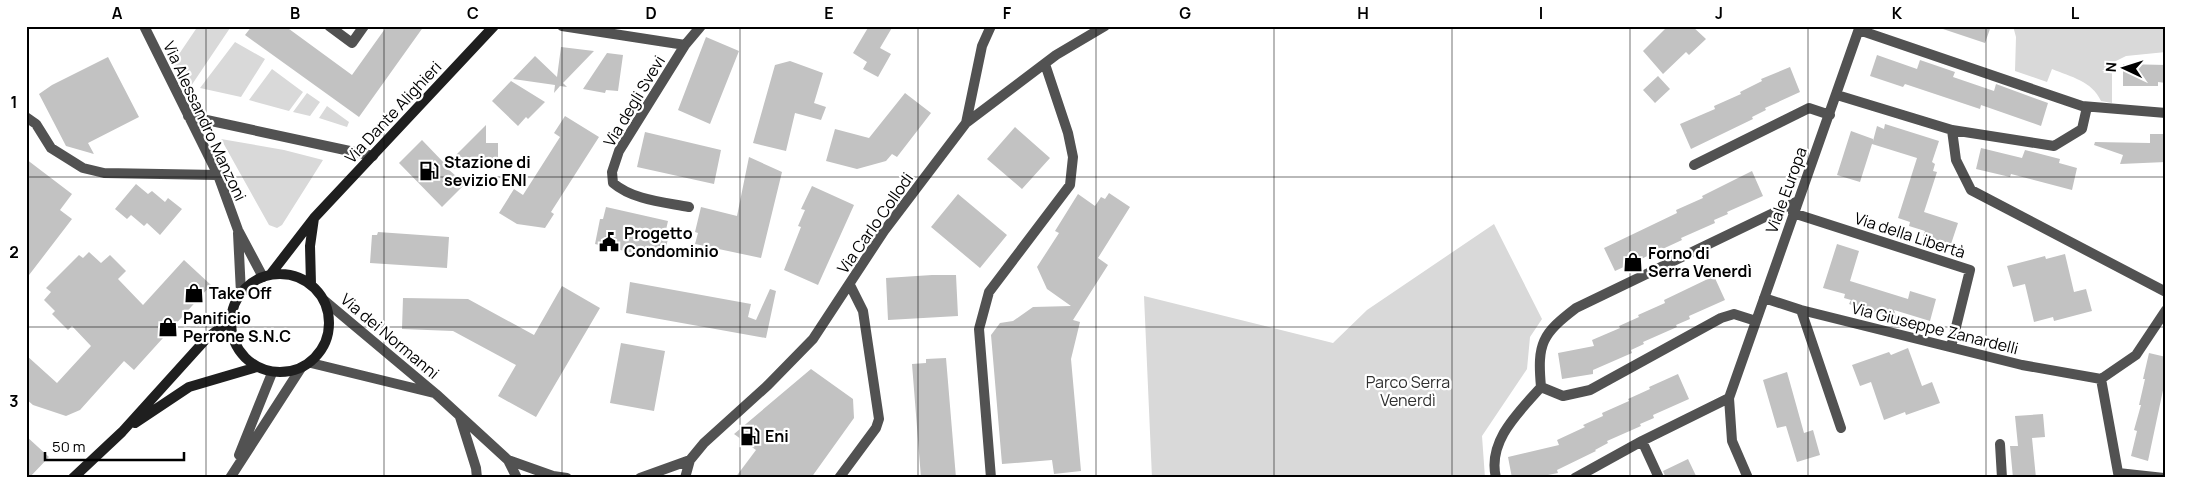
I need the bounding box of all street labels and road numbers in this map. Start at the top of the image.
street label: Via Alessandro Manzoni [158,38,252,204]
street label: Via degli Svevi [598,51,670,151]
street label: Via Dante Alighieri [340,56,446,168]
street label: Viale Europa [1760,144,1812,236]
street label: Via Carlo Collodi [832,168,918,278]
street label: Via della Libertà [1852,207,1968,263]
street label: Via dei Normanni [336,288,444,384]
street label: Via Giuseppe Zanardelli [1849,297,2021,359]

